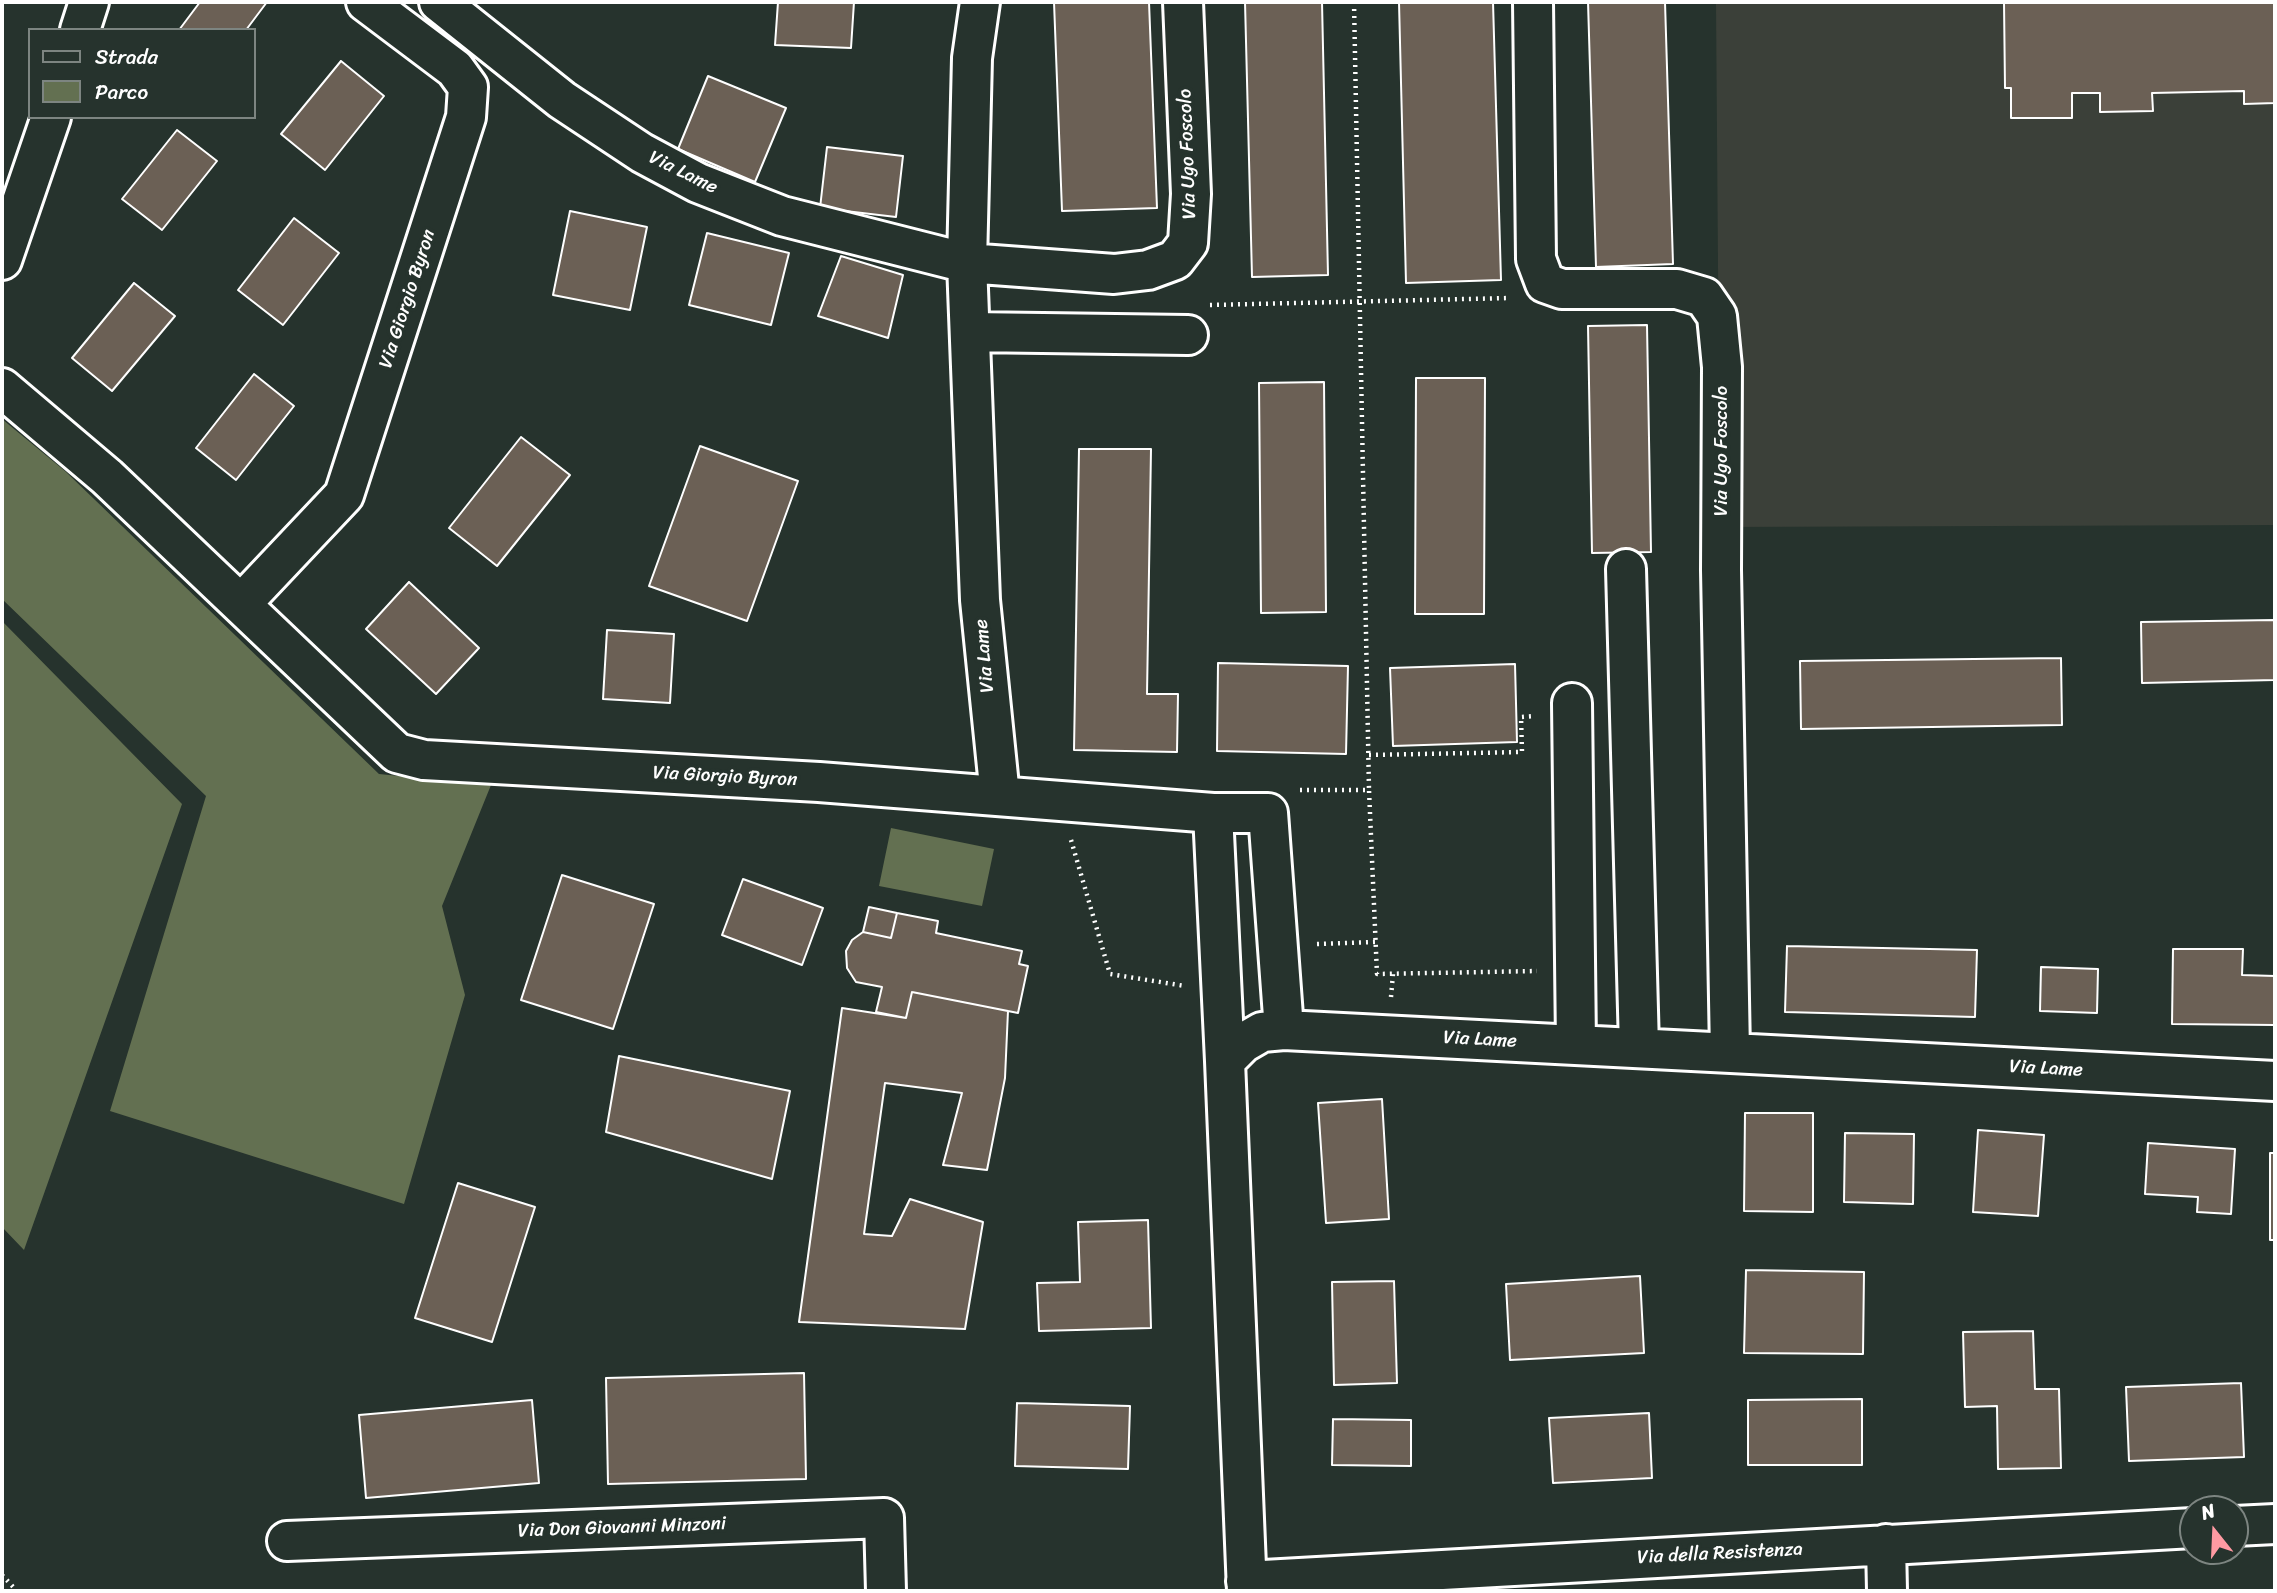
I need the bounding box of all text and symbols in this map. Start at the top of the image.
legend [28,28,256,119]
text: Strada [95,38,158,76]
text: Parco [95,73,148,111]
street label: Via Ugo Foscolo [1174,88,1202,220]
street label: Via Lame [645,147,721,199]
street label: Via Giorgio Byron [375,227,441,371]
street label: Via Ugo Foscolo [1711,386,1733,516]
street label: Via Lame [970,618,1000,694]
street label: Via Giorgio Byron [652,762,798,792]
street label: Via Lame [1443,1027,1517,1053]
street label: Via Lame [2009,1056,2083,1082]
text: N [2197,1494,2219,1529]
north arrow [2179,1495,2249,1565]
street label: Via Don Giovanni Minzoni [518,1513,726,1543]
street label: Via della Resistenza [1637,1538,1803,1570]

